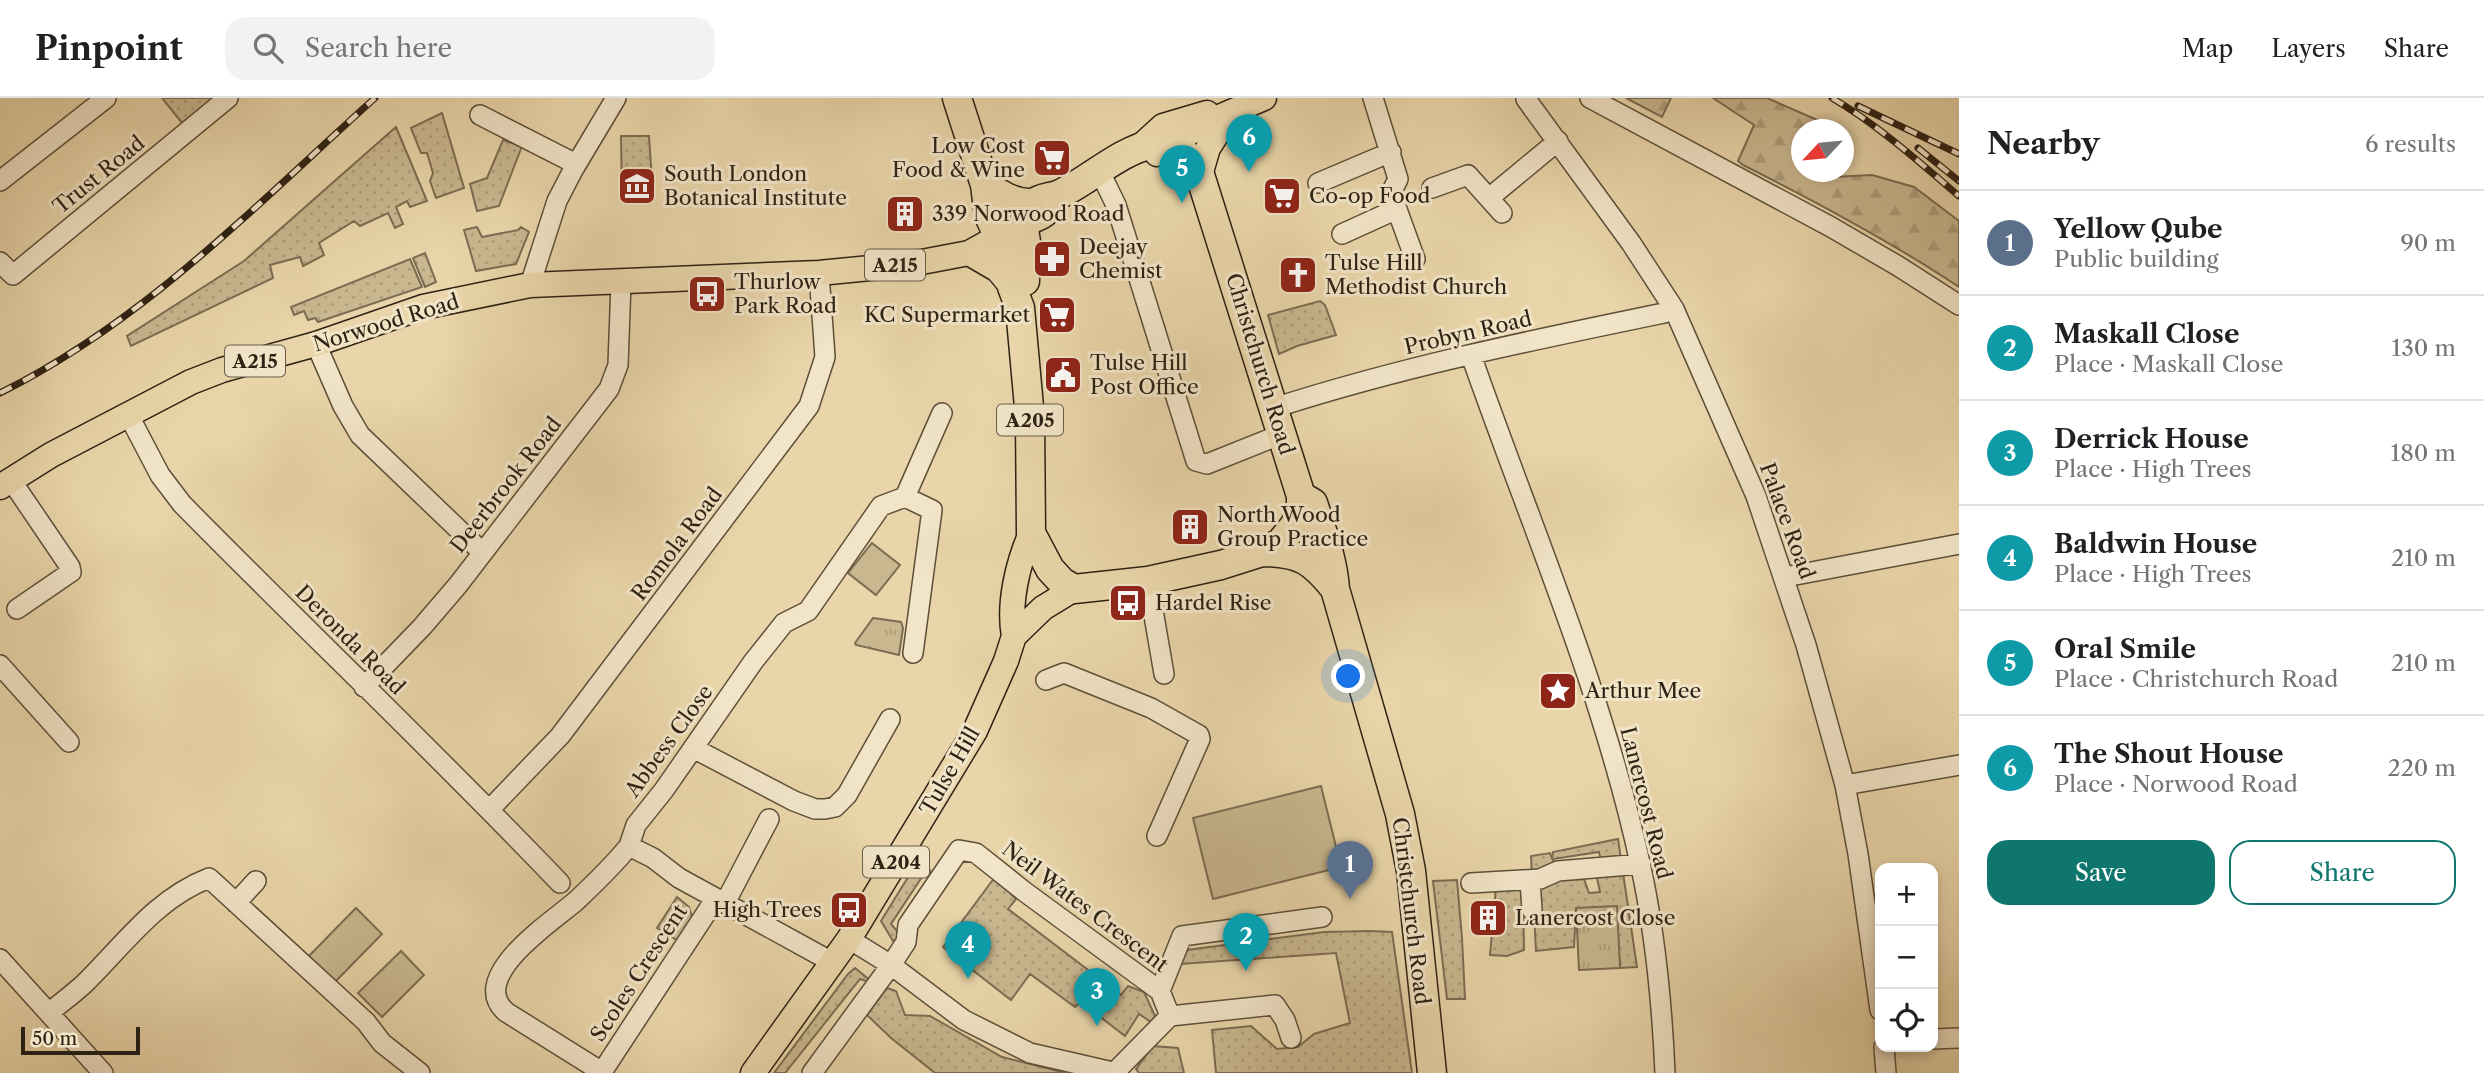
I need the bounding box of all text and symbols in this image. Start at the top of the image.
search box [225,17,715,80]
text: Pinpoint [35,28,183,69]
icon: search [249,29,287,67]
text: Search here [305,32,452,64]
text: Map [2182,34,2233,63]
text: Layers [2271,34,2346,63]
text: Share [2384,34,2449,63]
pin: 6 [1226,114,1272,172]
north arrow [1791,119,1854,182]
text: Nearby [1987,125,2100,162]
street label: Trust Road [48,130,150,219]
text: 6 results [2365,130,2456,158]
place label: Low Cost Food & Wine [892,133,1026,182]
supermarket icon: Low Cost Food & Wine [1031,137,1073,179]
pin: 5 [1159,145,1205,203]
place label: South London Botanical Institute [664,161,847,210]
museum icon: South London Botanical Institute [616,165,658,207]
supermarket icon: Co-op Food [1261,175,1303,217]
place label: Co-op Food [1309,183,1431,208]
building icon: 339 Norwood Road [884,193,926,235]
place label: 339 Norwood Road [932,201,1125,226]
text: Yellow Qube [2054,213,2223,245]
text: 1 [2005,229,2015,257]
text: 90 m [2400,229,2456,257]
place label: Deejay Chemist [1079,234,1163,283]
pharmacy icon: Deejay Chemist [1031,238,1073,280]
text: Public building [2054,245,2219,273]
road number: A215 [865,250,925,280]
place label: Tulse Hill Methodist Church [1325,250,1507,299]
church icon: Tulse Hill Methodist Church [1277,254,1319,296]
place label: Thurlow Park Road [734,269,837,318]
street label: Christchurch Road [1221,270,1300,458]
bus stop icon: Thurlow Park Road [686,273,728,315]
street label: Norwood Road [310,288,462,357]
supermarket icon: KC Supermarket [1036,294,1078,336]
place label: KC Supermarket [864,302,1031,327]
street label: Probyn Road [1402,306,1534,359]
text: Maskall Close [2054,318,2239,350]
text: 2 [2003,334,2017,362]
text: 130 m [2392,334,2456,362]
road number: A215 [225,345,285,376]
place label: Tulse Hill Post Office [1090,350,1199,399]
text: Place · Maskall Close [2054,350,2283,378]
public building icon: Tulse Hill Post Office [1042,354,1084,396]
road number: A205 [997,404,1063,436]
street label: Deerbrook Road [445,412,567,558]
text: Derrick House [2054,423,2249,455]
text: 3 [2004,439,2017,467]
text: 180 m [2391,439,2456,467]
text: Place · High Trees [2054,455,2252,483]
street label: Palace Road [1755,459,1820,583]
street label: Romola Road [626,482,727,605]
place label: North Wood Group Practice [1217,502,1368,551]
building icon: North Wood Group Practice [1169,506,1211,548]
text: Baldwin House [2054,528,2257,560]
text: 4 [2003,544,2017,572]
text: 210 m [2391,544,2456,572]
text: Place · High Trees [2054,560,2252,588]
street label: Deronda Road [290,580,410,700]
bus stop icon: Hardel Rise [1107,582,1149,624]
place label: Hardel Rise [1155,590,1272,615]
text: Oral Smile [2054,633,2196,665]
text: 5 [2004,649,2016,677]
text: 210 m [2391,649,2456,677]
your location [1331,659,1365,693]
text: Place · Christchurch Road [2054,665,2338,693]
place icon: Arthur Mee [1537,670,1579,712]
place label: Arthur Mee [1584,678,1701,703]
street label: Abbess Close [619,680,718,803]
street label: Tulse Hill [914,722,985,819]
street label: Lanercost Road [1615,724,1678,882]
text: The Shout House [2054,738,2284,770]
text: 6 [2003,754,2017,782]
text: 220 m [2387,754,2456,782]
text: Place · Norwood Road [2054,770,2298,798]
street label: Christchurch Road [1388,816,1435,1006]
street label: Neil Wates Crescent [997,836,1174,977]
button: Save [1987,840,2215,905]
button: Share [2229,840,2456,905]
pin: 1 [1327,841,1373,899]
road number: A204 [863,846,929,877]
map controls [1875,863,1938,1052]
button: + [1875,863,1938,926]
bus stop icon: High Trees [828,889,870,931]
place label: High Trees [713,897,822,922]
building icon: Lanercost Close [1467,897,1509,939]
street label: Scoles Crescent [585,899,692,1046]
place label: Lanercost Close [1515,905,1675,930]
pin: 2 [1223,913,1269,971]
pin: 4 [945,921,991,979]
button: − [1875,926,1938,989]
pin: 3 [1074,968,1120,1026]
button: locate [1875,989,1938,1052]
scale bar [21,1024,140,1056]
text: 50 m [32,1027,77,1050]

